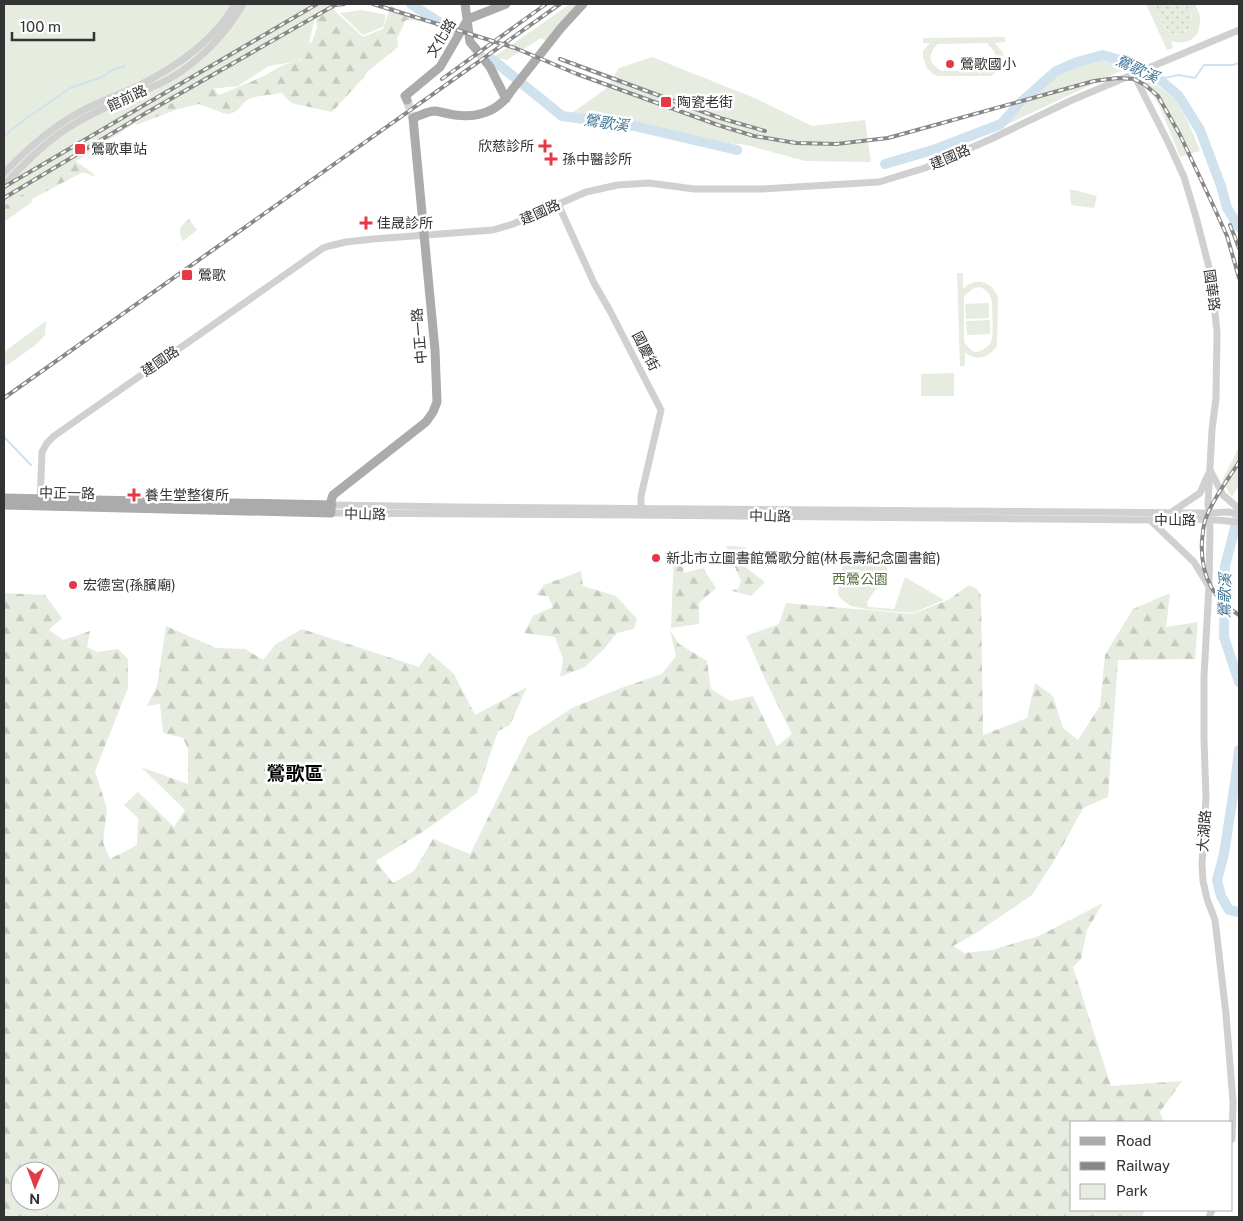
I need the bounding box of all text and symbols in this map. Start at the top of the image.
scale bar [12,10,95,42]
street label: 文化路 [423,16,459,60]
text: 100 m [20,18,61,35]
water label: 鶯歌溪 [1113,51,1163,87]
place label: 鶯歌國小 [960,56,1016,72]
marker: 鶯歌國小 [944,58,956,70]
street label: 館前路 [105,82,149,114]
place label: 陶瓷老街 [677,94,733,110]
marker: 陶瓷老街 [659,95,673,109]
water label: 鶯歌溪 [583,111,632,134]
place label: 欣慈診所 [478,138,534,154]
marker: 欣慈診所 [538,139,552,153]
place label: 鶯歌車站 [91,141,147,157]
street label: 建國路 [928,141,972,173]
marker: 鶯歌車站 [73,142,87,156]
place label: 孫中醫診所 [562,151,632,167]
marker: 孫中醫診所 [544,152,558,166]
street label: 建國路 [518,196,562,228]
place label: 佳晟診所 [377,215,433,231]
marker: 佳晟診所 [359,216,373,230]
place label: 鶯歌 [198,267,226,283]
marker: 鶯歌 [180,268,194,282]
street label: 國華路 [1201,268,1223,312]
street label: 中正一路 [409,307,429,365]
street label: 國慶街 [629,329,663,373]
street label: 建國路 [138,343,182,379]
street label: 中正一路 [39,485,95,501]
place label: 養生堂整復所 [145,487,229,503]
marker: 養生堂整復所 [127,488,141,502]
street label: 中山路 [344,506,386,522]
street label: 中山路 [749,508,791,524]
street label: 中山路 [1154,512,1196,528]
place label: 新北市立圖書館鶯歌分館(林長壽紀念圖書館) [666,550,941,566]
marker: 新北市立圖書館鶯歌分館(林長壽紀念圖書館) [650,552,662,564]
park label: 西鶯公園 [832,571,888,587]
water label: 鶯歌溪 [1216,571,1233,619]
place label: 宏德宮(孫臏廟) [83,577,176,593]
marker: 宏德宮(孫臏廟) [67,579,79,591]
district label: 鶯歌區 [266,762,324,784]
street label: 大湖路 [1195,809,1213,853]
legend [1070,1121,1233,1211]
text: Road [1116,1132,1152,1149]
text: Railway [1116,1157,1170,1174]
north arrow [10,1161,60,1211]
text: Park [1116,1182,1148,1199]
text: N [29,1191,40,1207]

